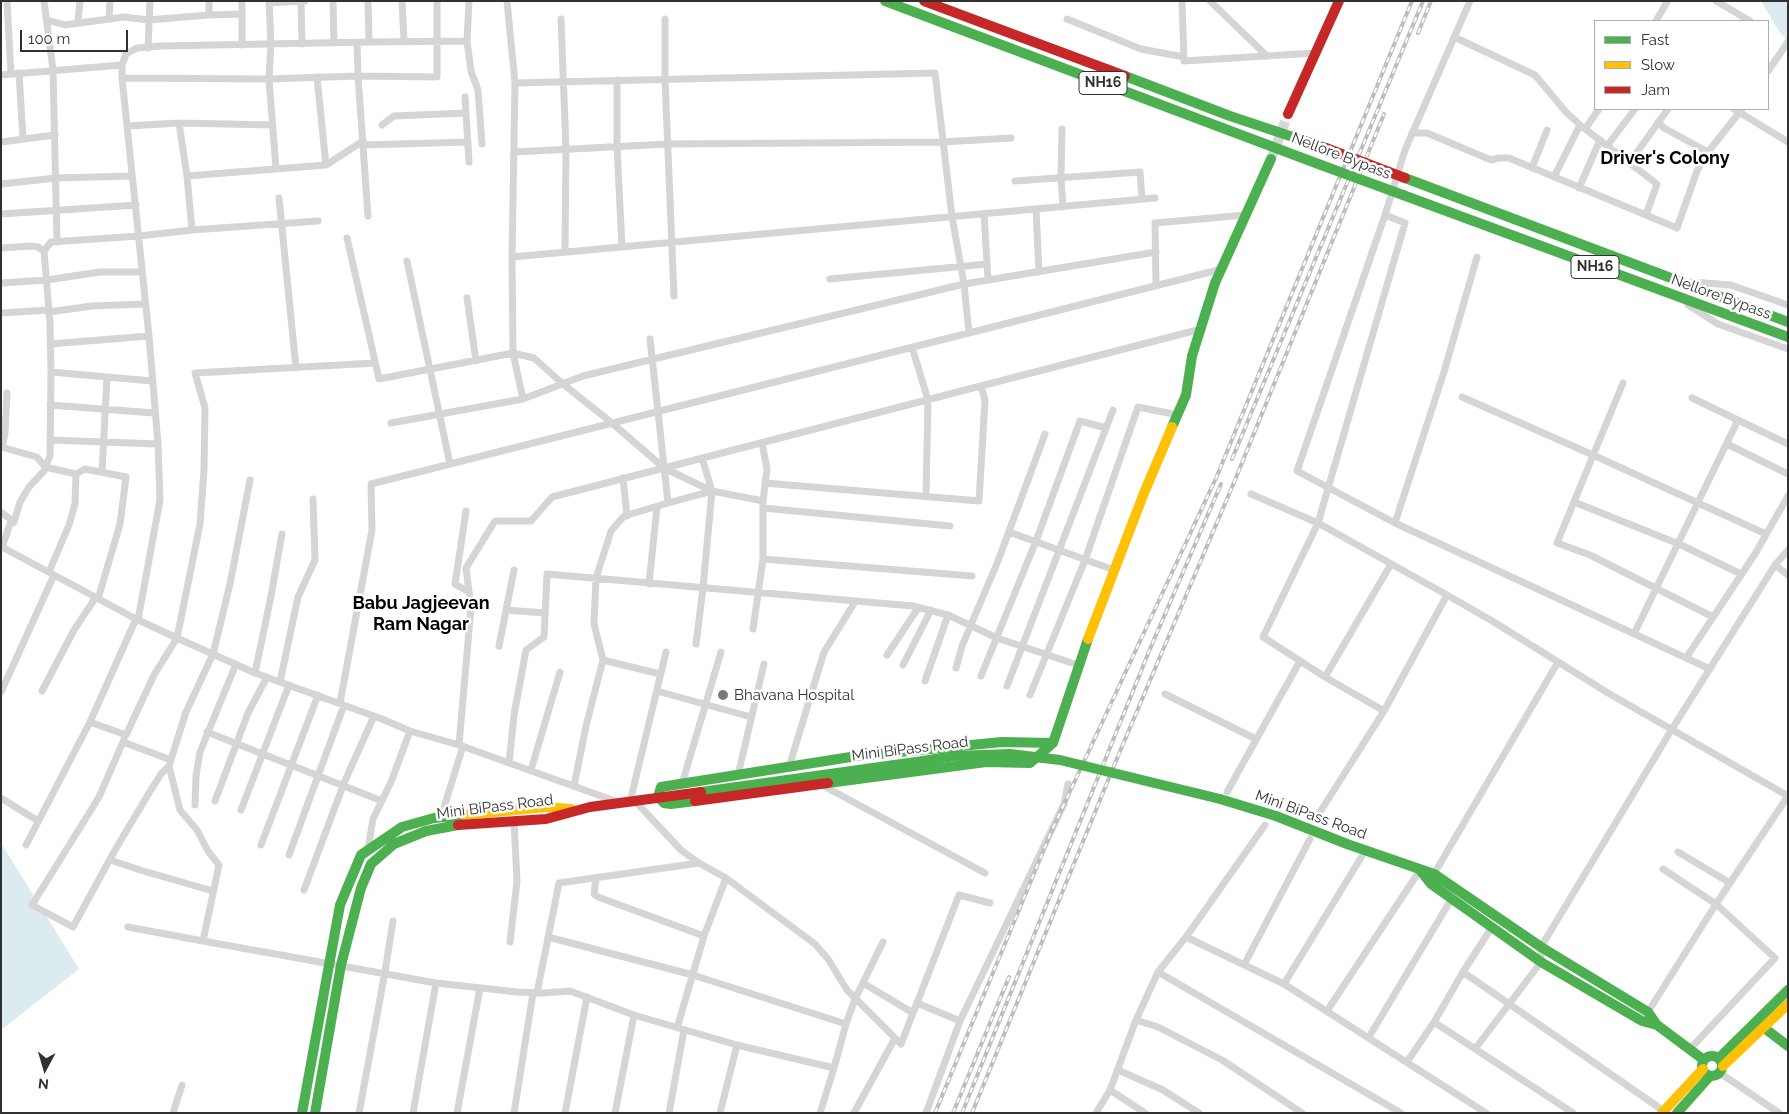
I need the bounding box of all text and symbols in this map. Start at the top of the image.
scale bar [22,20,130,52]
legend [1594,20,1769,110]
text: 100 m [28,30,70,48]
text: Fast [1641,31,1669,49]
text: Slow [1641,56,1675,74]
road number: NH16 [1079,72,1127,95]
text: Jam [1641,81,1670,99]
street label: Nellore Bypass [1289,129,1393,183]
district label: Driver's Colony [1600,148,1730,170]
road number: NH16 [1571,256,1619,278]
street label: Nellore Bypass [1669,271,1773,323]
district label: Babu Jagjeevan Ram Nagar [352,593,490,636]
place label: Bhavana Hospital [734,686,854,704]
marker: Bhavana Hospital [716,688,730,702]
street label: Mini BiPass Road [851,733,969,765]
street label: Mini BiPass Road [1253,786,1369,844]
street label: Mini BiPass Road [436,791,554,823]
north arrow [20,1044,70,1094]
text: N [37,1075,50,1092]

